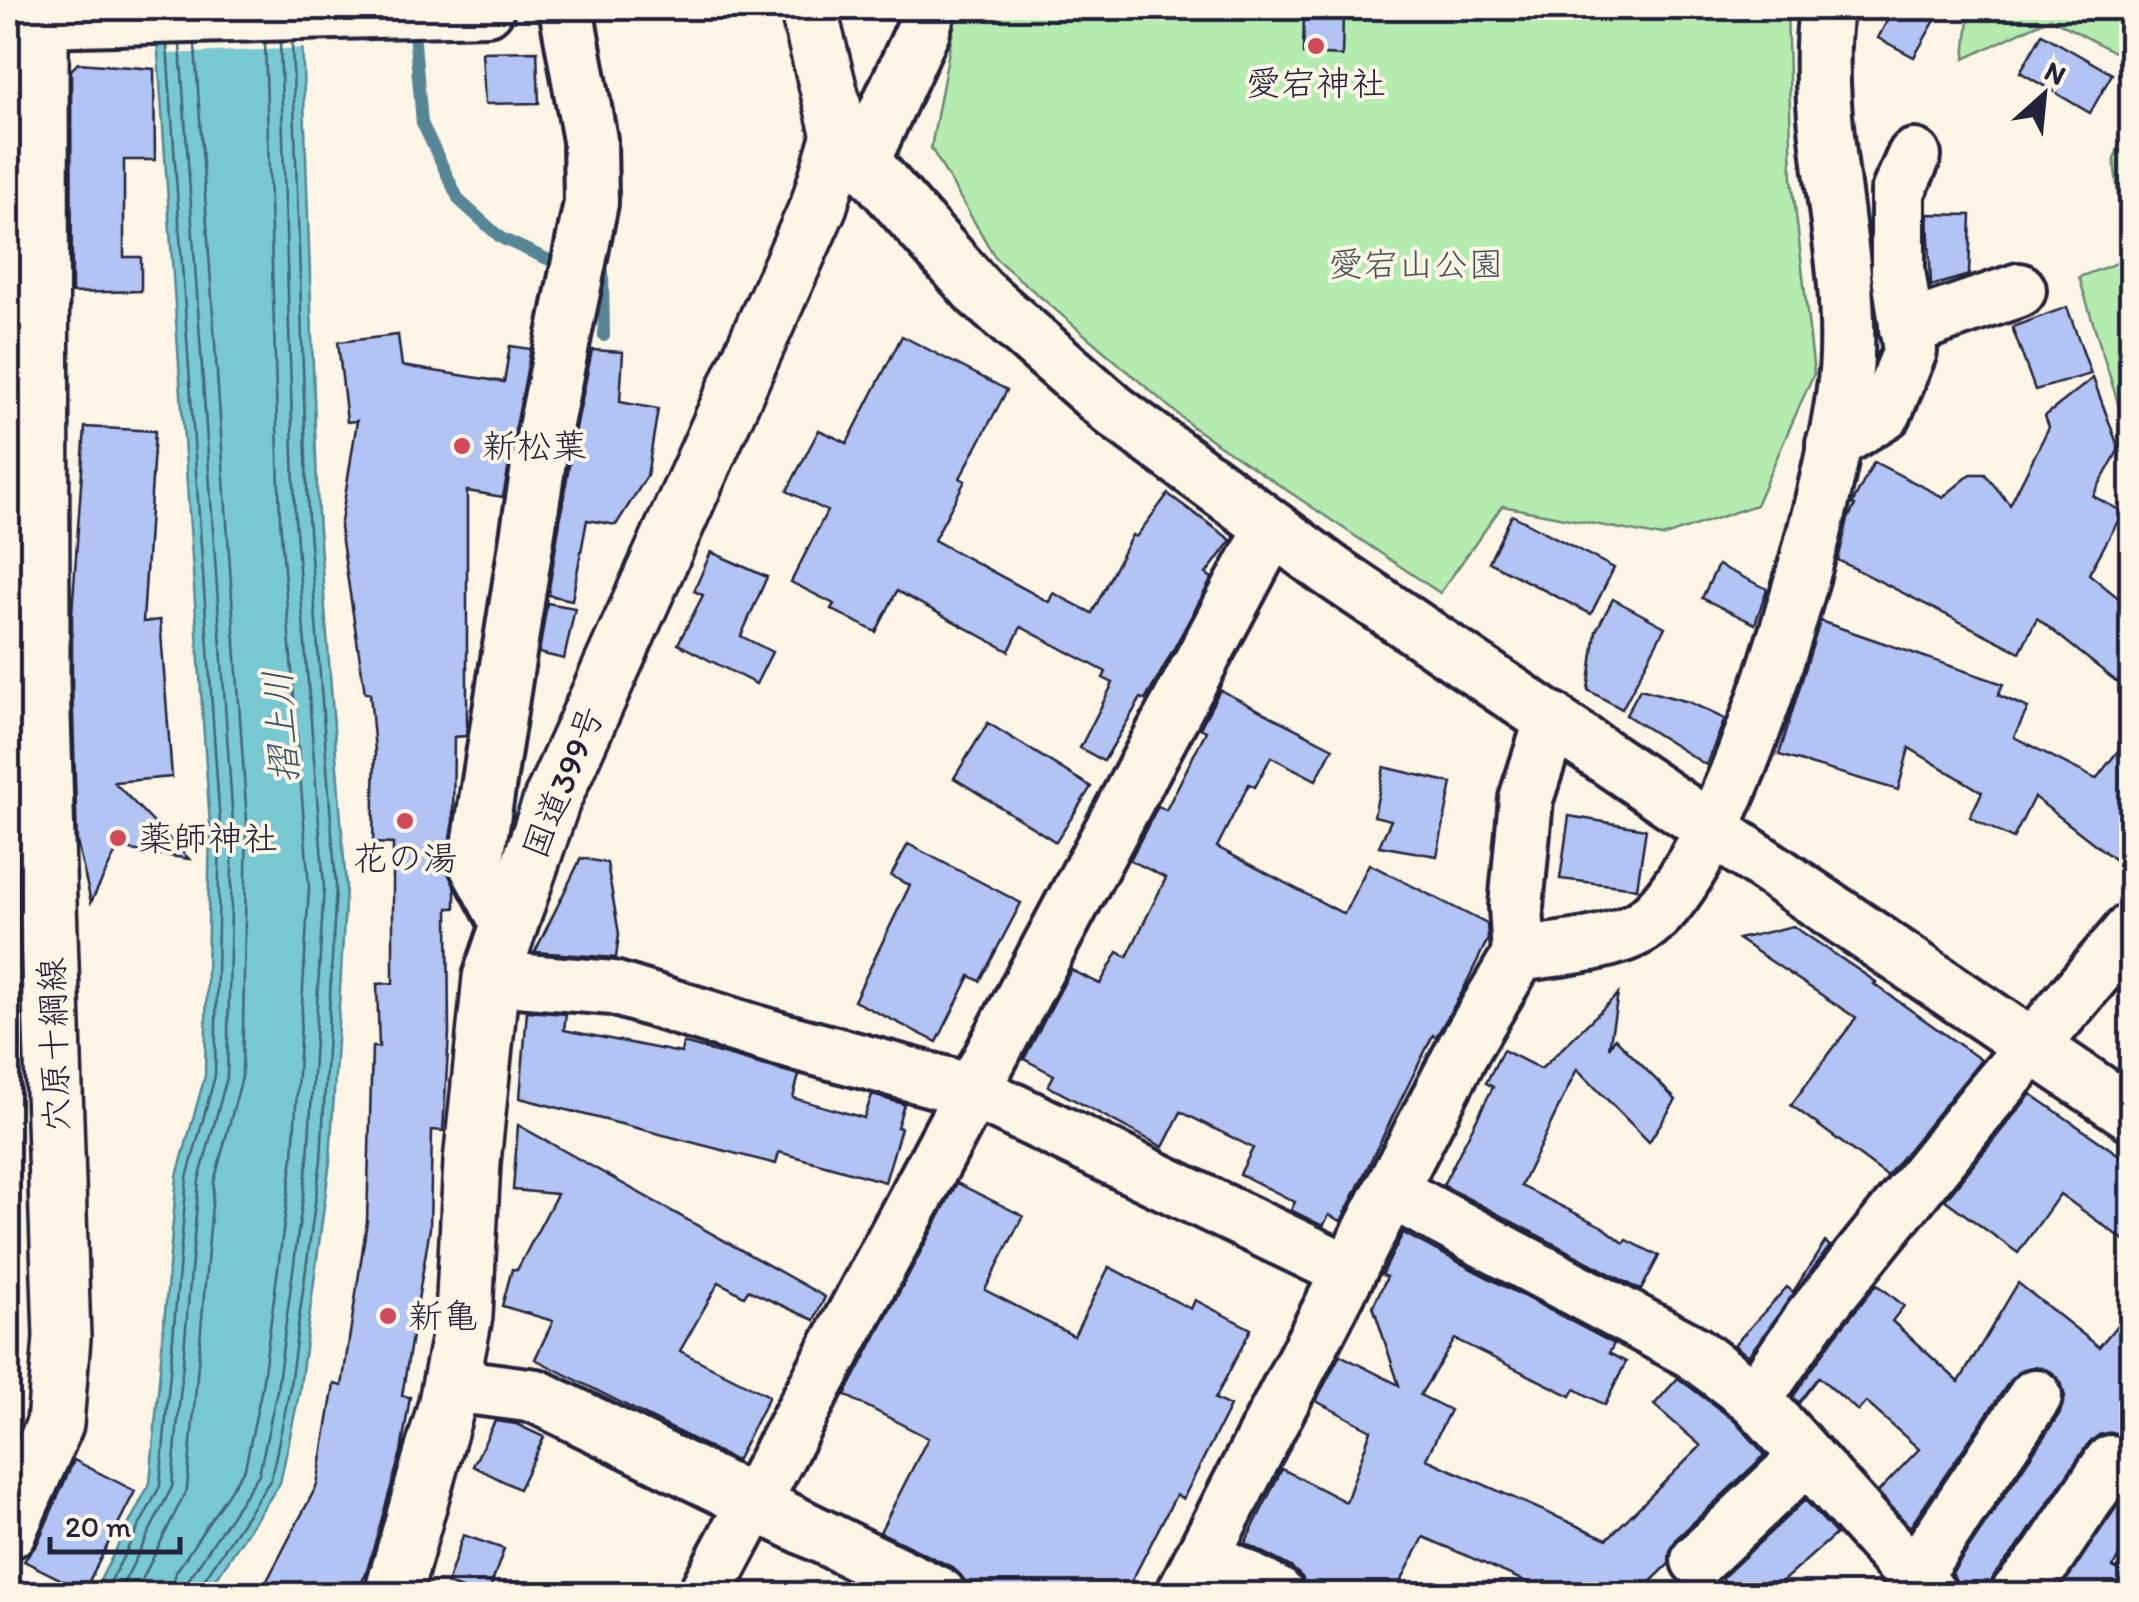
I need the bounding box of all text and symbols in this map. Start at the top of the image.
marker: 愛宕神社 [1305,35,1327,57]
north arrow [1994,45,2094,145]
text: N [2039,53,2071,92]
place label: 愛宕神社 [1246,62,1386,104]
park label: 愛宕山公園 [1328,243,1504,285]
place label: 新松葉 [482,425,587,467]
marker: 新松葉 [451,435,473,457]
water label: 摺上川 [254,669,308,785]
street label: 国道399号 [513,700,613,864]
marker: 花の湯 [394,810,416,832]
place label: 薬師神社 [138,817,278,859]
marker: 薬師神社 [107,827,129,849]
place label: 花の湯 [352,837,458,879]
street label: 穴原十綱線 [30,957,78,1133]
place label: 新亀 [408,1295,478,1337]
marker: 新亀 [377,1305,399,1327]
scale bar [50,1492,180,1554]
text: 20 m [65,1508,131,1545]

